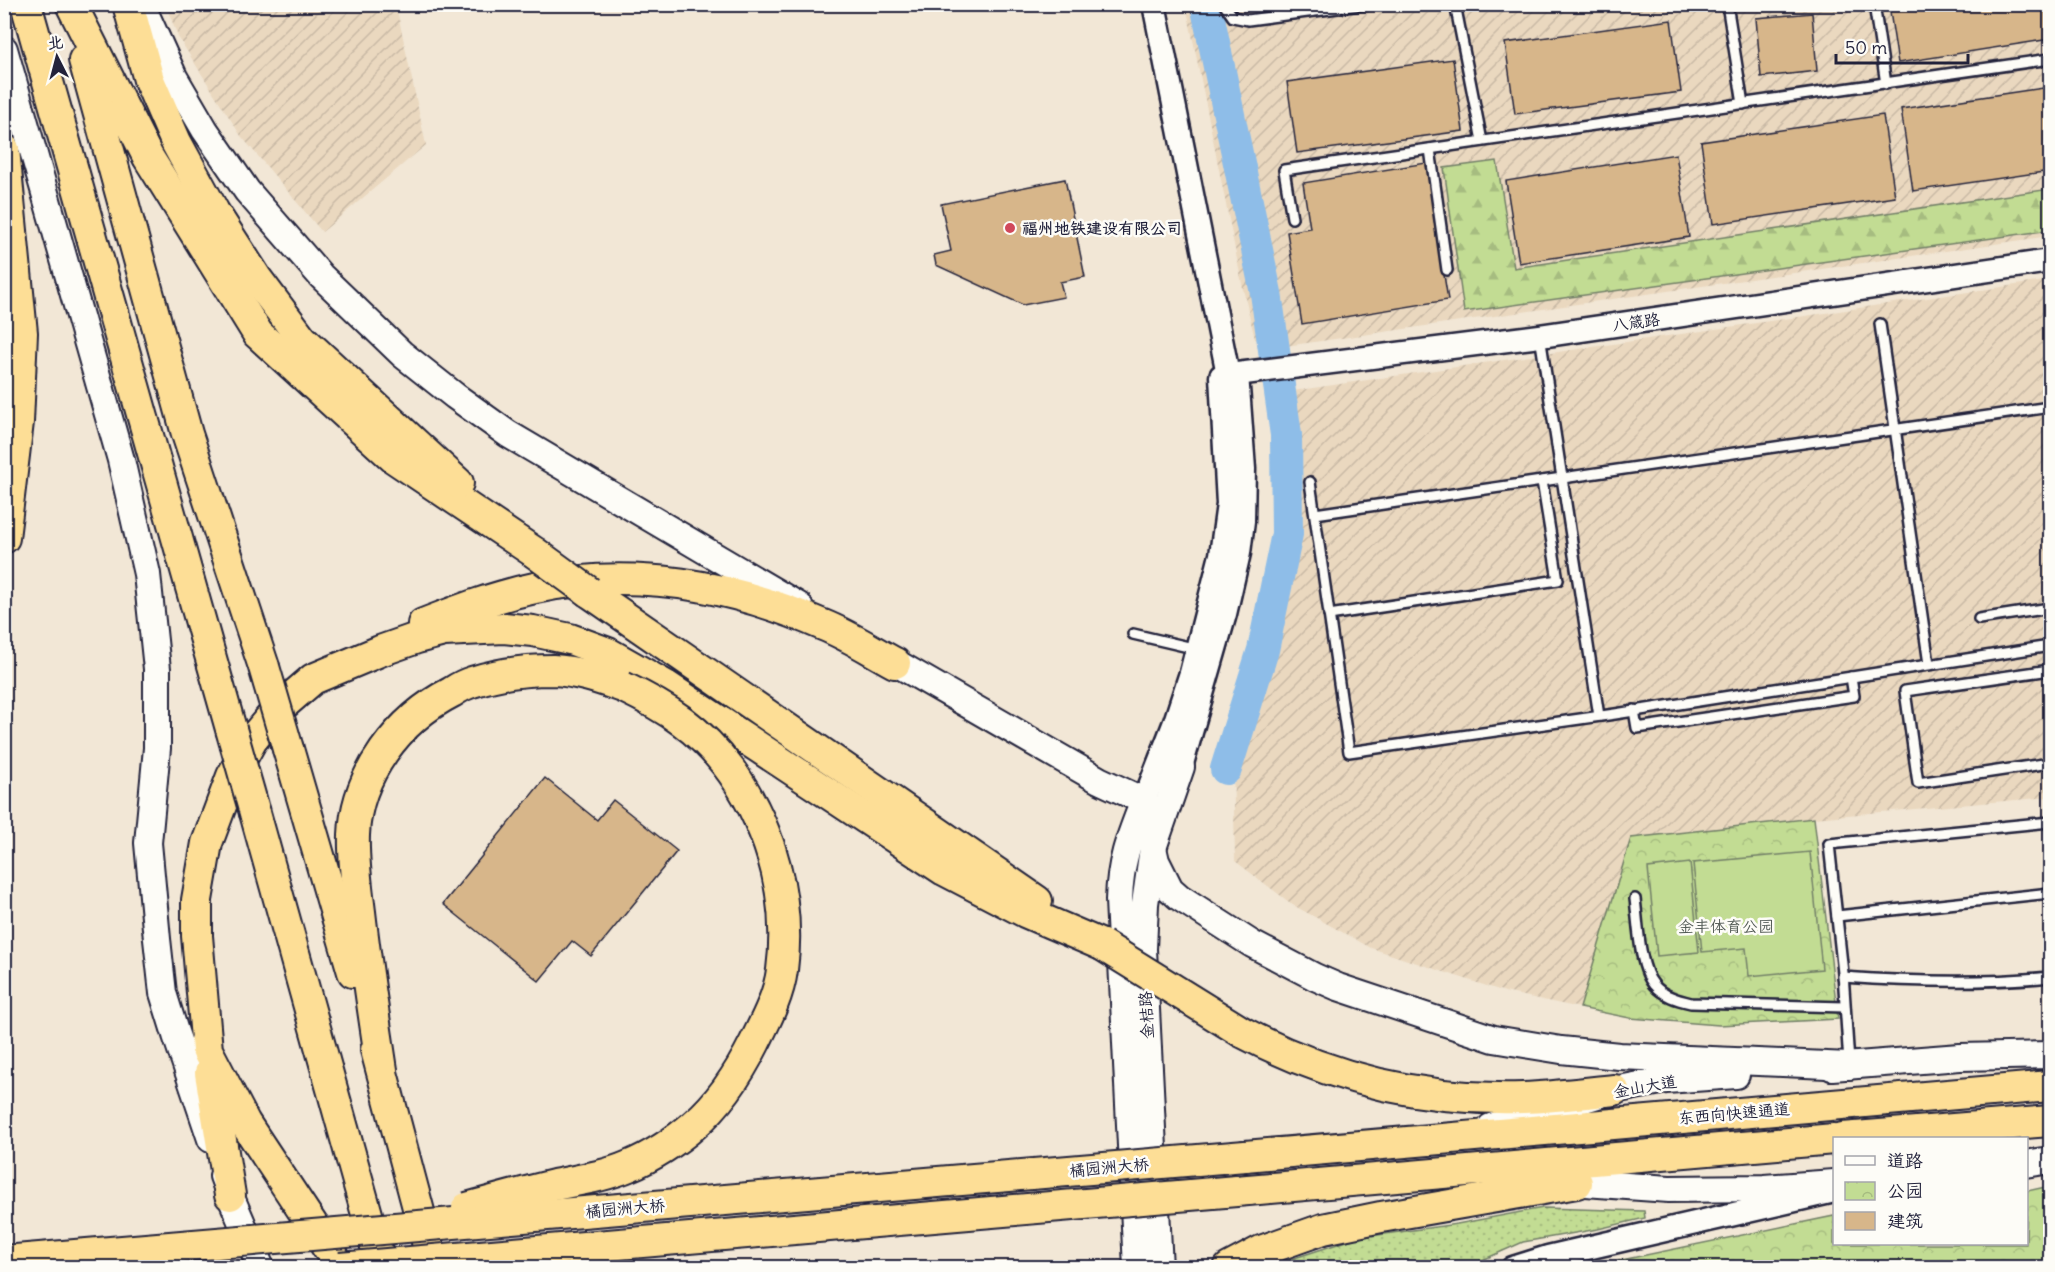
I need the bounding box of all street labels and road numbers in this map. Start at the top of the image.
street label: 八箴路 [1611,309,1661,335]
street label: 金桔路 [1135,991,1157,1039]
street label: 金山大道 [1612,1071,1678,1101]
street label: 东西向快速通道 [1677,1098,1791,1128]
street label: 橘园洲大桥 [1068,1154,1150,1180]
street label: 橘园洲大桥 [584,1195,666,1221]

